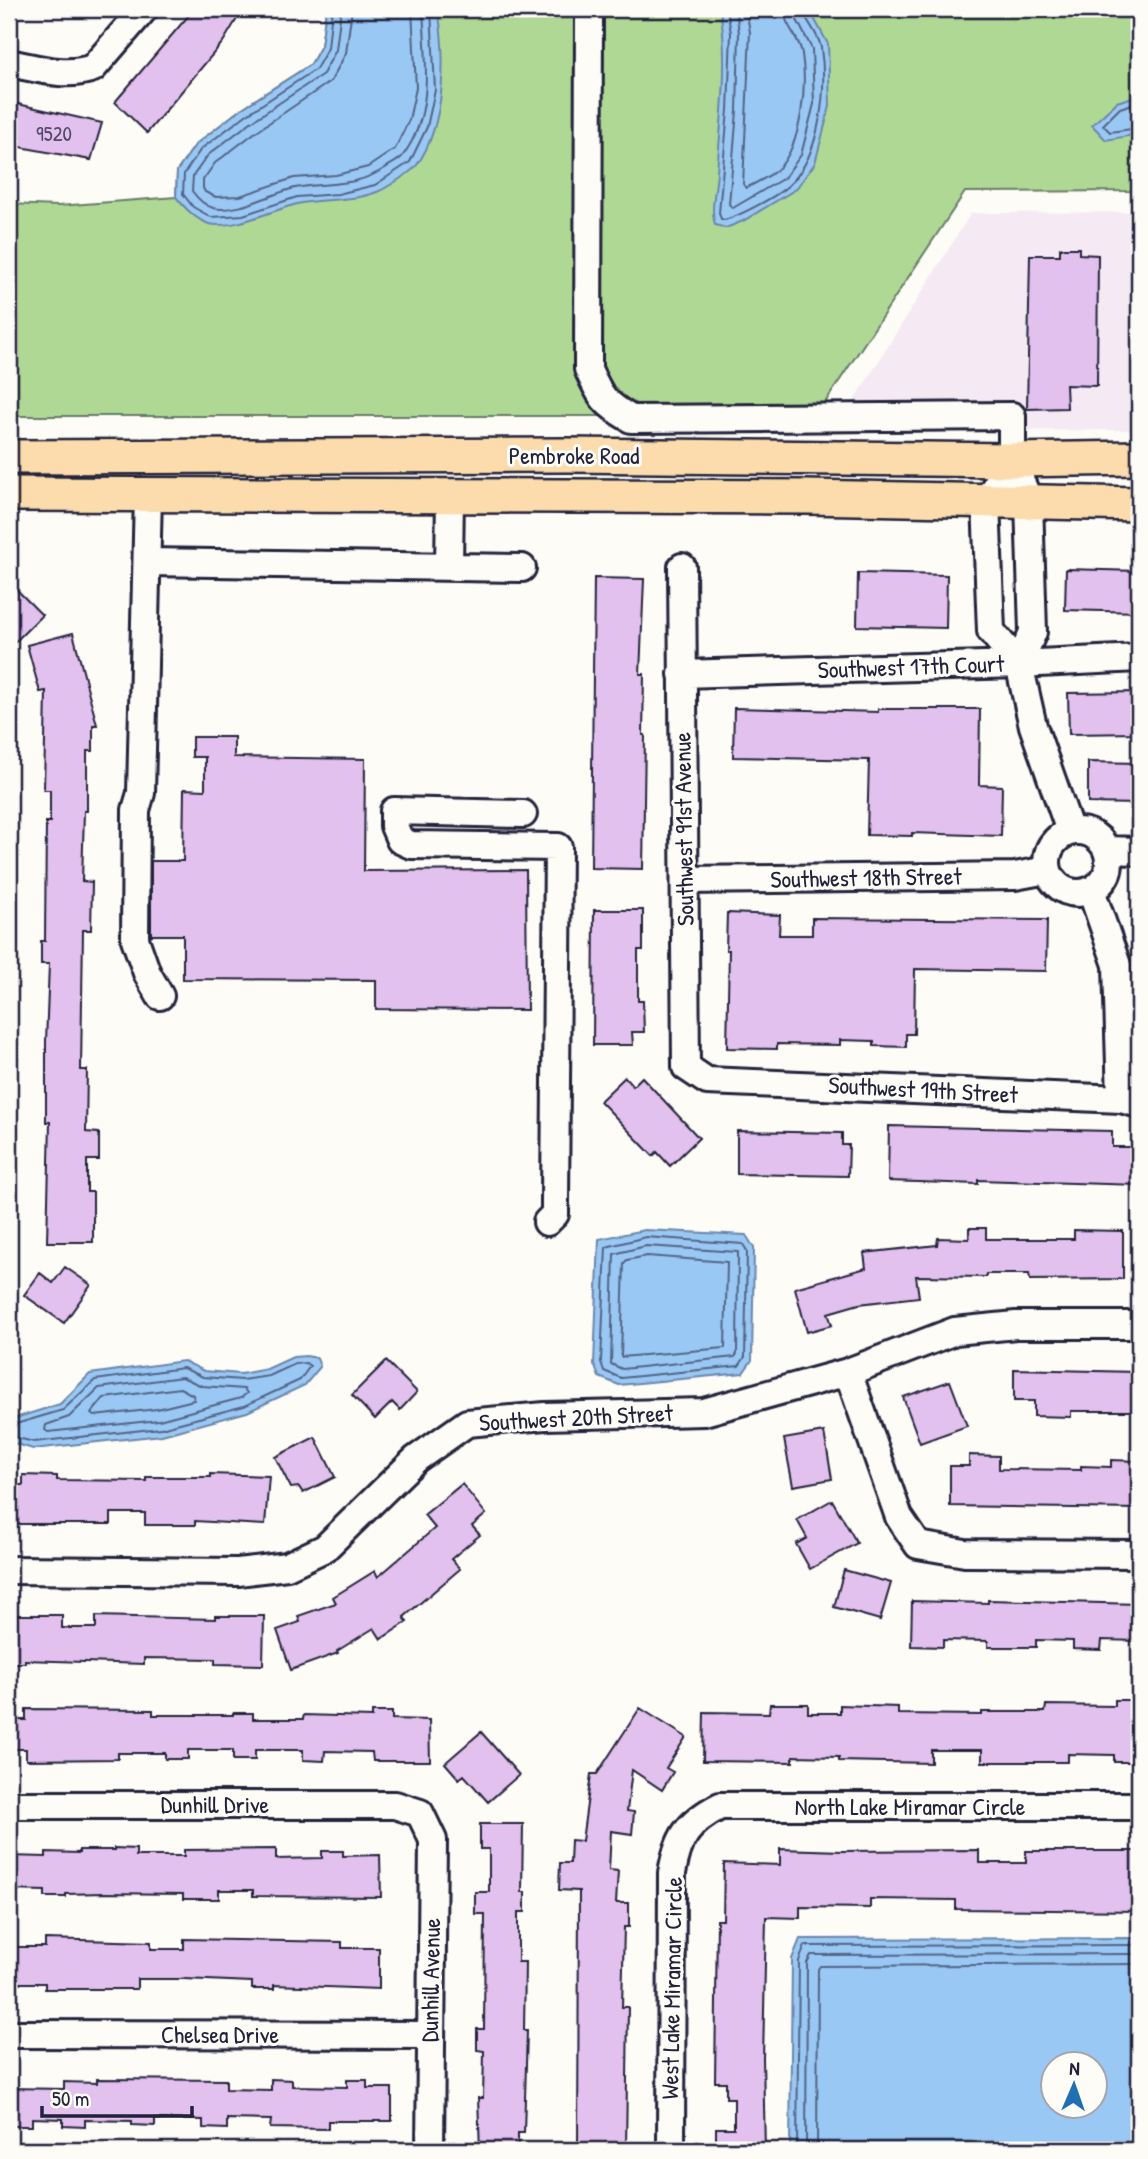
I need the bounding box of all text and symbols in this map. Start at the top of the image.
house number: 9520 [36,119,72,148]
street label: Pembroke Road [509,439,639,471]
street label: Southwest 17th Court [817,647,1006,685]
street label: Southwest 91st Avenue [665,731,701,926]
street label: Southwest 18th Street [770,859,963,895]
street label: Southwest 19th Street [828,1068,1019,1110]
street label: Southwest 20th Street [478,1396,674,1438]
street label: Dunhill Drive [161,1788,270,1820]
street label: North Lake Miramar Circle [795,1790,1026,1822]
street label: West Lake Miramar Circle [653,1876,689,2100]
street label: Dunhill Avenue [413,1917,447,2042]
street label: Chelsea Drive [161,2018,279,2050]
north arrow [1040,2050,1110,2120]
text: N [1069,2055,1080,2081]
scale bar [42,2075,192,2119]
text: 50 m [52,2084,89,2113]

